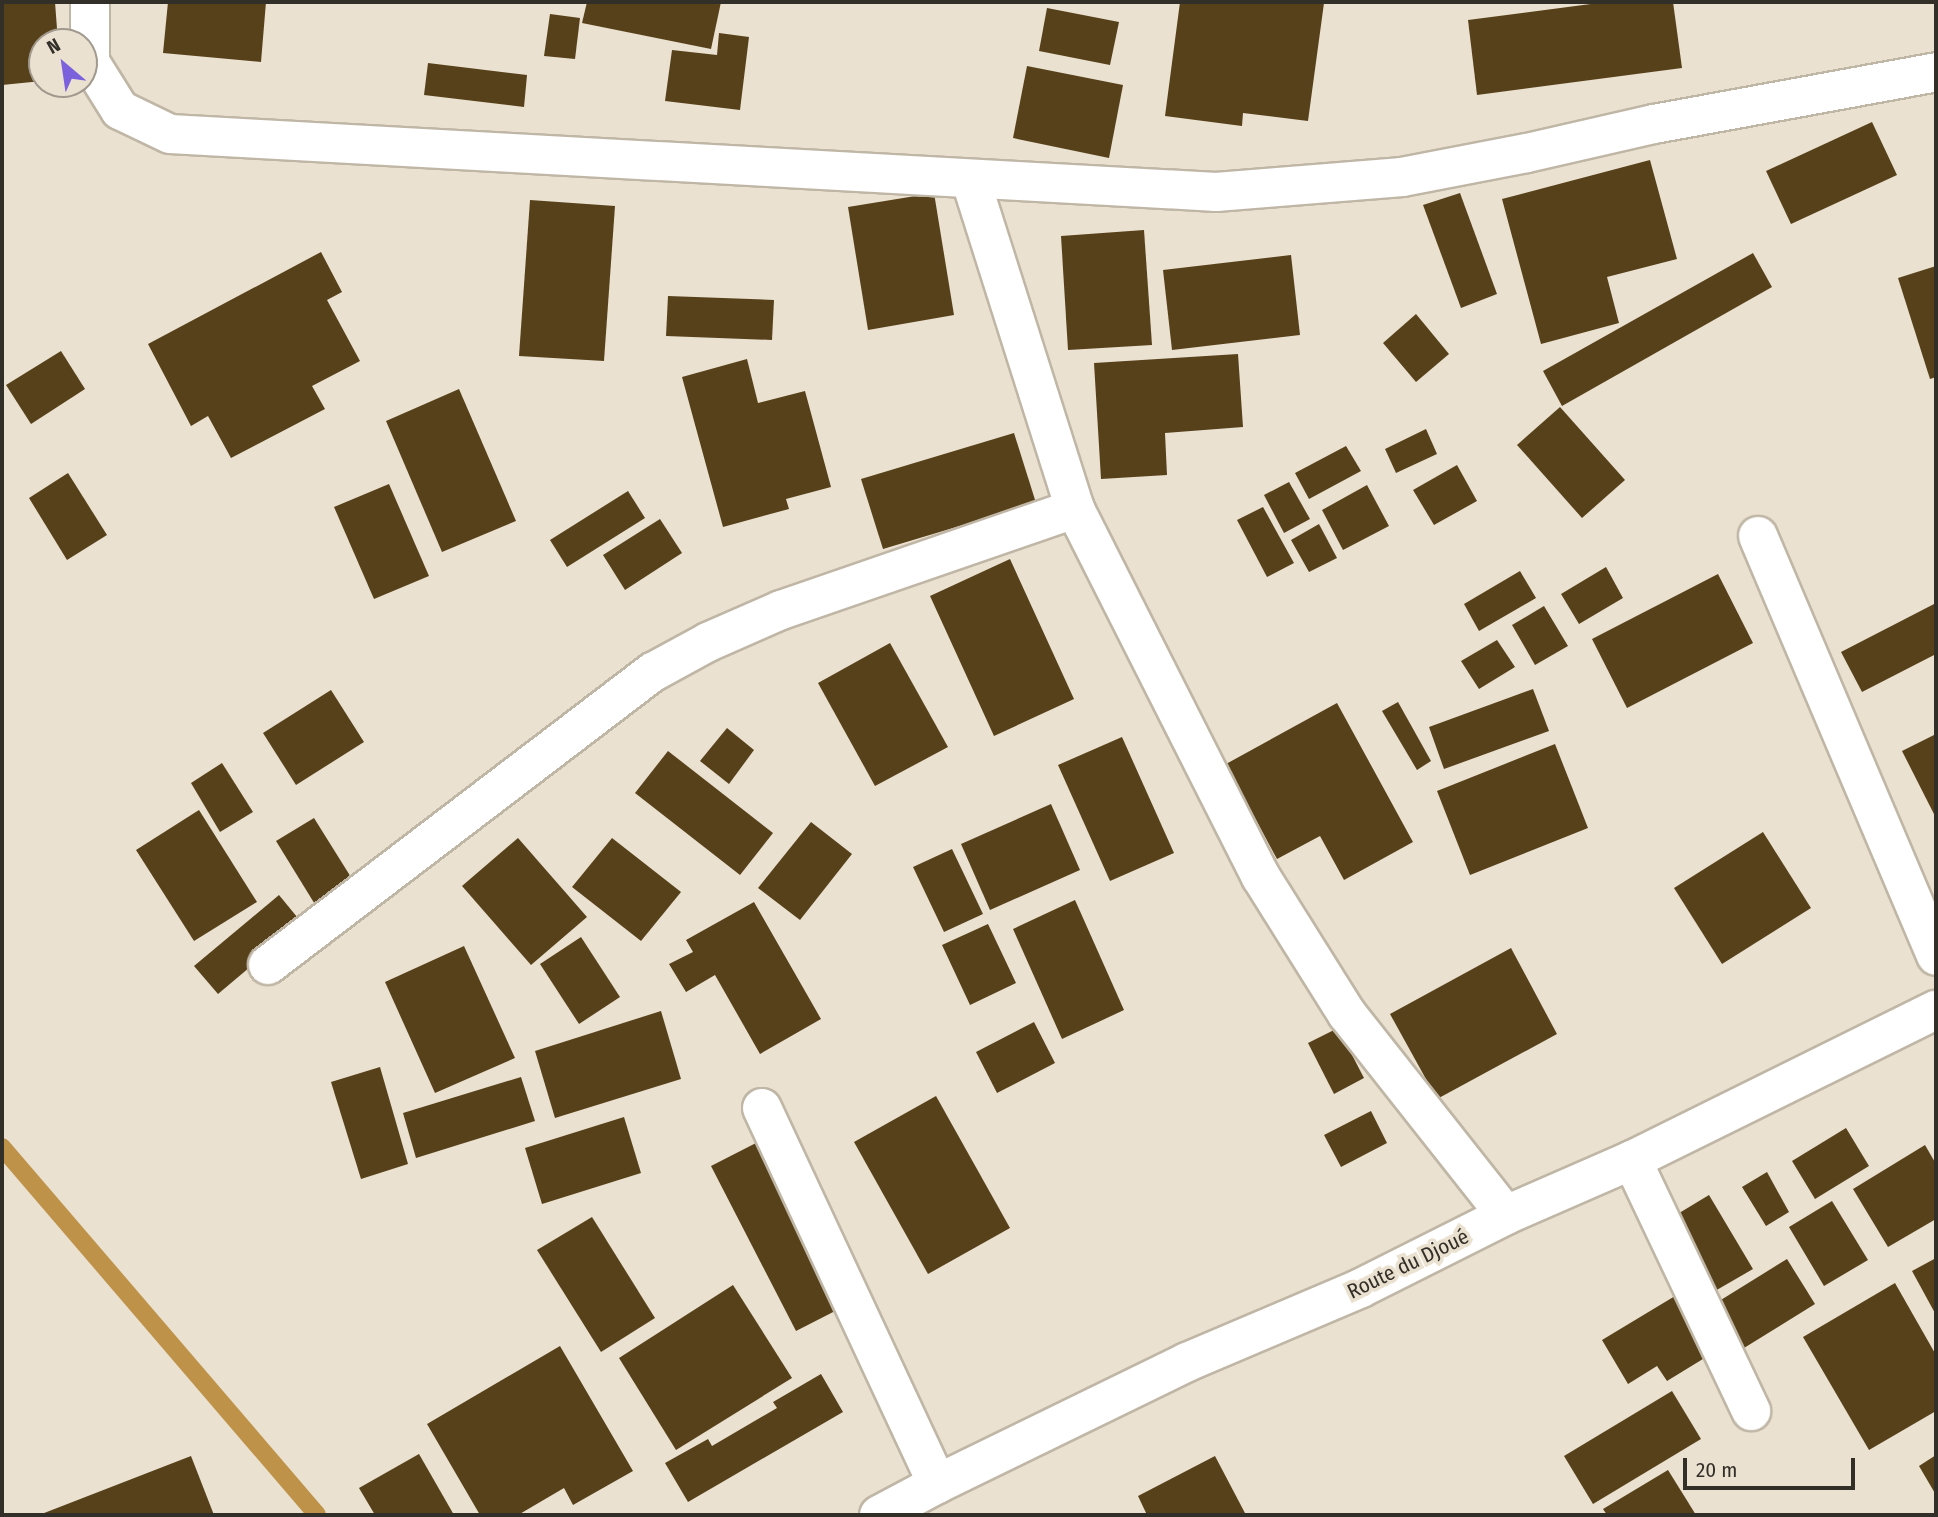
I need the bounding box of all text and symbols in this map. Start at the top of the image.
north arrow [28,28,98,98]
text: N [43,33,64,59]
street label: Route du Djoué [1343,1224,1473,1304]
scale bar [1686,1444,1857,1488]
text: 20 m [1696,1457,1737,1483]

